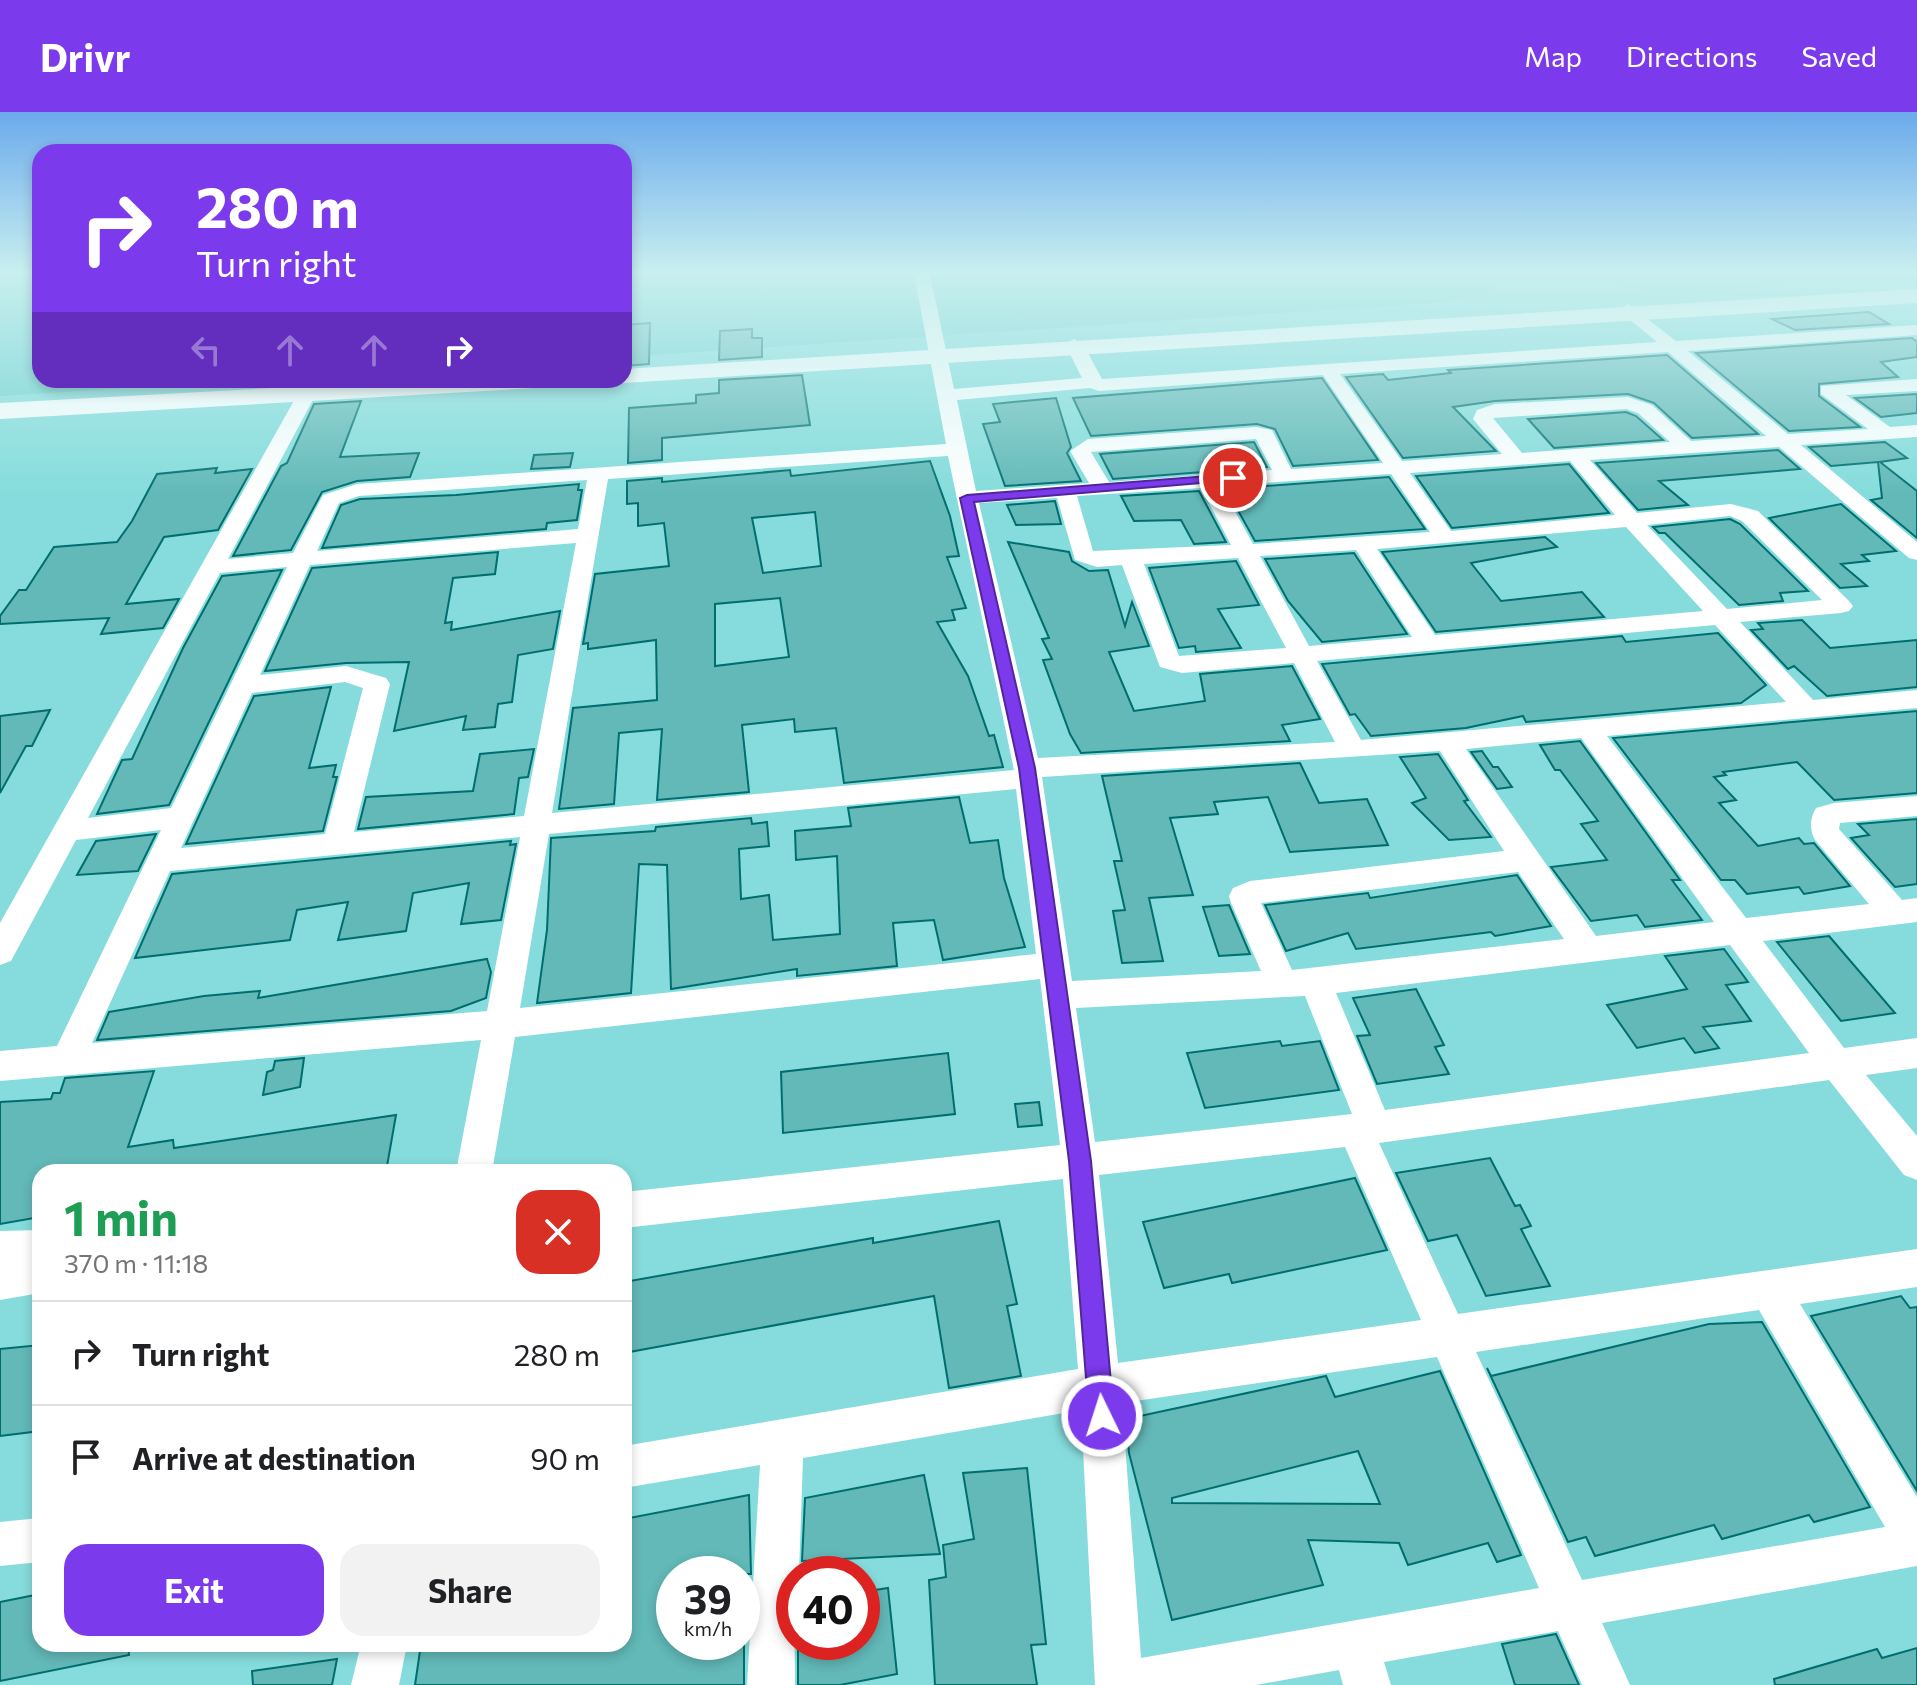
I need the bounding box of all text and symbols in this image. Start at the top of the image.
text: Drivr [40,33,130,80]
text: Map [1524,39,1582,73]
text: Directions [1626,39,1757,73]
text: Saved [1801,39,1877,73]
text: 280 m [196,171,359,240]
icon: right [64,176,168,280]
text: Turn right [196,240,357,284]
icon: left [184,328,228,372]
icon: ahead [268,328,312,372]
icon: ahead [352,328,396,372]
icon: right [436,328,480,372]
pin [1199,444,1267,512]
icon: arrive [1211,456,1255,500]
text: 1 min [64,1187,178,1246]
button: close [516,1190,600,1274]
text: 370 m · 11:18 [64,1247,208,1278]
icon: right [64,1331,108,1375]
text: Turn right [132,1335,269,1372]
text: 280 m [514,1335,600,1372]
position arrow [1060,1374,1144,1458]
icon: arrive [64,1435,108,1479]
text: Arrive at destination [132,1439,416,1476]
text: 90 m [530,1439,600,1476]
button: Exit [64,1544,324,1636]
button: Share [340,1544,600,1636]
speed limit sign: 40 [776,1556,880,1660]
text: 39 [684,1573,732,1622]
text: km/h [684,1616,732,1640]

